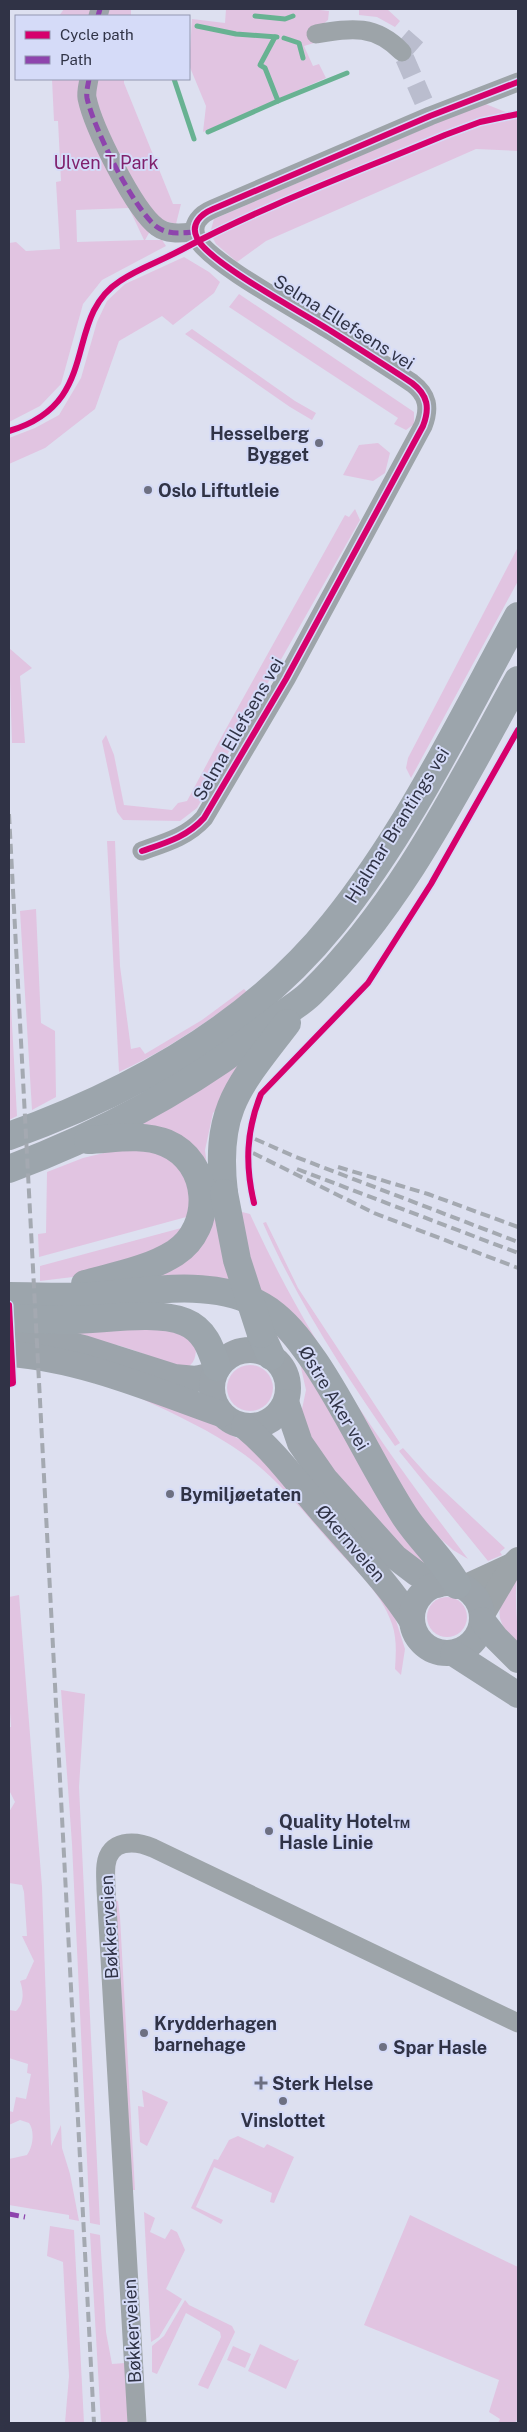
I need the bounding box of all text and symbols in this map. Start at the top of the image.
legend [15,15,190,80]
text: Cycle path [60,26,134,43]
text: Path [60,51,92,68]
park label: Ulven T Park [54,152,159,173]
street label: Selma Ellefsens vei [270,270,418,374]
place label: Hesselberg Bygget [210,423,309,465]
marker: Hesselberg Bygget [313,437,325,449]
place label: Oslo Liftutleie [158,480,279,501]
marker: Oslo Liftutleie [142,484,154,496]
street label: Selma Ellefsens vei [188,654,288,804]
street label: Hjalmar Brantings vei [341,743,453,907]
street label: Østre Aker vei [295,1342,373,1454]
place label: Bymiljøetaten [180,1484,301,1505]
marker: Bymiljøetaten [164,1488,176,1500]
street label: Økernveien [312,1500,390,1586]
place label: Quality Hotel™ Hasle Linie [279,1811,410,1853]
marker: Quality Hotel™ Hasle Linie [263,1825,275,1837]
street label: Bøkkerveien [96,1874,122,1980]
place label: Krydderhagen barnehage [154,2013,277,2055]
marker: Krydderhagen barnehage [138,2027,150,2039]
place label: Spar Hasle [393,2037,487,2058]
marker: Spar Hasle [377,2041,389,2053]
place label: Sterk Helse [272,2073,373,2094]
marker: Sterk Helse [254,2076,268,2090]
marker: Vinslottet [277,2095,289,2107]
place label: Vinslottet [241,2110,325,2131]
street label: Bøkkerveien [119,2278,145,2384]

